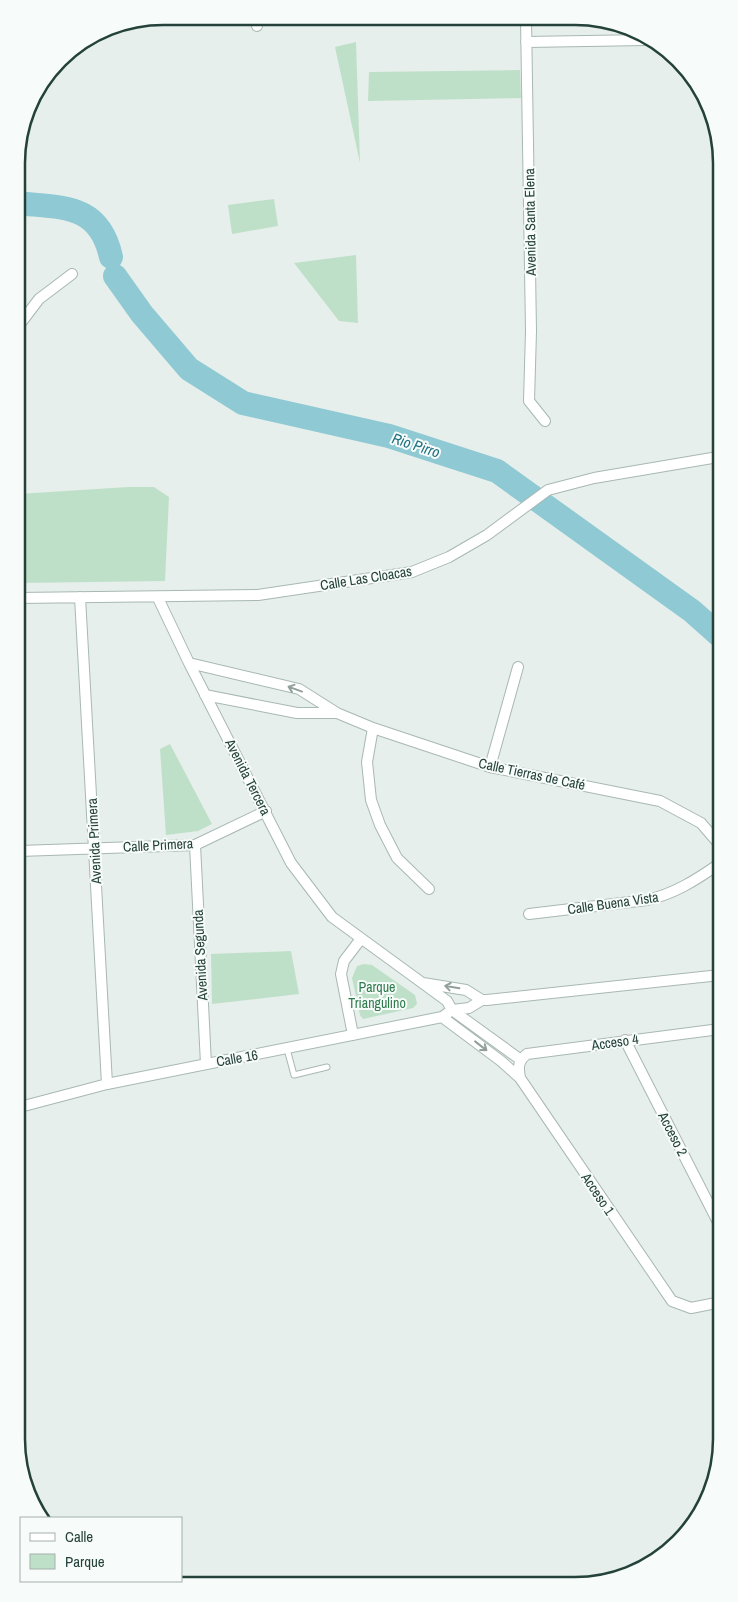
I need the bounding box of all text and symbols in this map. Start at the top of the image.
street label: Avenida Santa Elena [520,167,540,277]
water label: Rio Pirro [389,427,443,463]
street label: Calle Las Cloacas [319,562,413,594]
one-way arrow [288,684,303,693]
street label: Avenida Tercera [221,735,275,819]
street label: Calle Tierras de Café [477,754,587,794]
street label: Avenida Primera [83,797,105,885]
street label: Calle Primera [122,834,194,856]
street label: Calle Buena Vista [566,888,660,918]
street label: Avenida Segunda [189,908,211,1002]
park label: Parque Triangulino [348,978,406,1012]
one-way arrow [444,982,460,992]
street label: Acceso 4 [589,1030,640,1054]
one-way arrow [474,1041,488,1051]
street label: Calle 16 [215,1045,259,1071]
street label: Acceso 2 [654,1108,692,1159]
street label: Acceso 1 [577,1169,619,1219]
legend [20,1517,182,1582]
text: Calle [65,1526,93,1547]
text: Parque [65,1551,105,1572]

